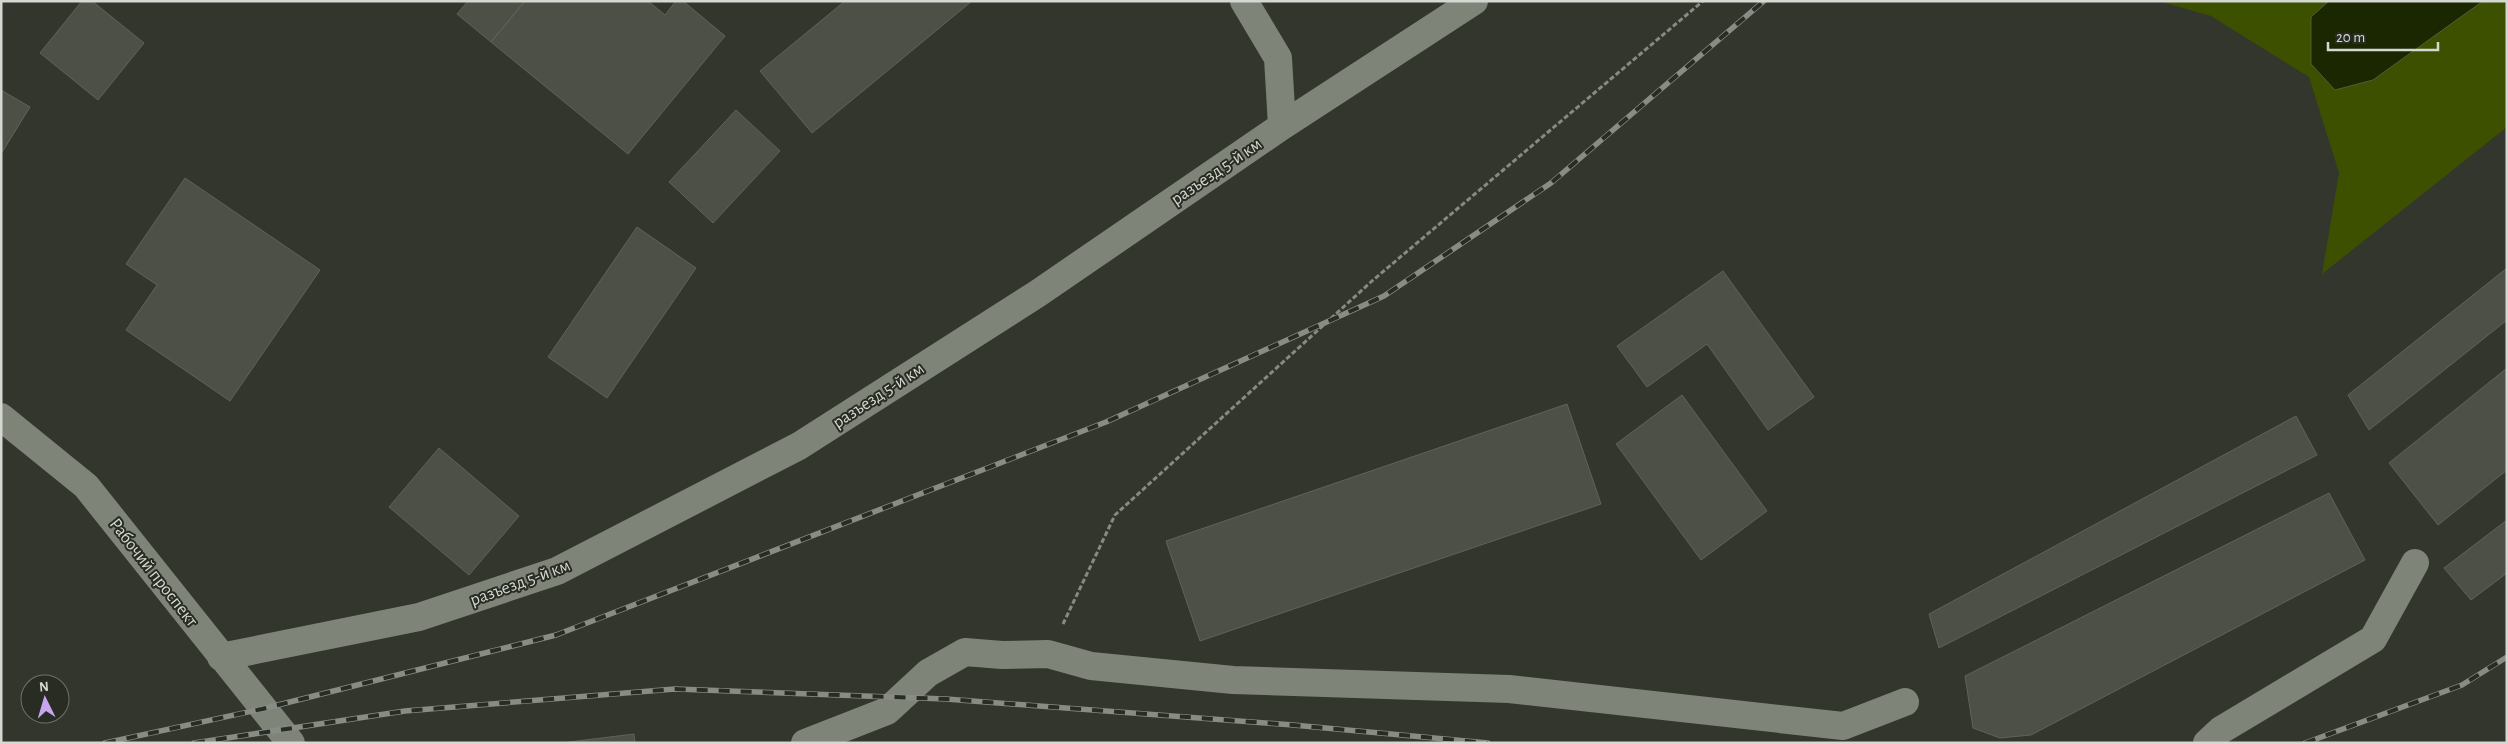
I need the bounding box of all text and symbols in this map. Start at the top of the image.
scale bar [2328,20,2438,52]
text: 20 m [2336,30,2365,45]
street label: разъезд 5-й км [1168,135,1265,209]
street label: разъезд 5-й км [830,360,928,432]
street label: Рабочий проспект [106,515,202,630]
street label: разъезд 5-й км [468,556,573,609]
north arrow [20,674,70,724]
text: N [38,680,49,694]

